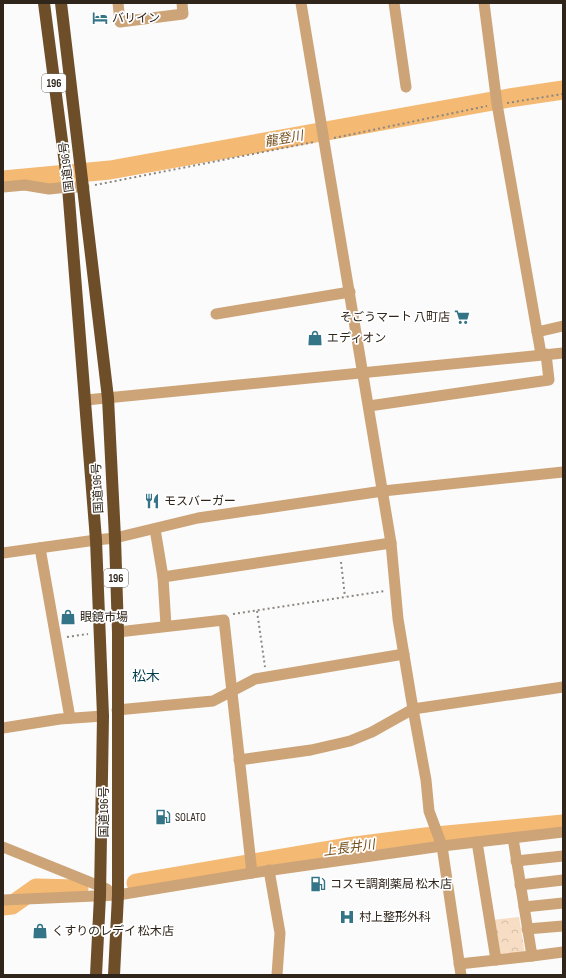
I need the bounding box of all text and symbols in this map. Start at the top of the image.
hotel icon: バリイン [91,9,109,27]
place label: バリイン [112,11,160,26]
road number: 196 [42,74,66,92]
water label: 龍登川 [263,127,307,150]
street label: 国道196号 [56,141,78,193]
supermarket icon: そごうマート 八町店 [453,308,471,326]
place label: そごうマート 八町店 [340,310,450,325]
shop icon: エディオン [306,329,324,347]
place label: エディオン [327,331,386,346]
street label: 国道196号 [89,462,107,514]
restaurant icon: モスバーガー [143,492,161,510]
place label: モスバーガー [164,494,236,509]
road number: 196 [104,569,128,587]
shop icon: 眼鏡市場 [59,608,77,626]
place label: 眼鏡市場 [80,610,128,625]
district label: 松木 [132,668,160,685]
street label: 国道196号 [97,787,112,837]
fuel station icon: SOLATO [154,808,172,826]
place label: SOLATO [175,810,206,825]
water label: 上長井川 [322,836,378,860]
fuel station icon: コスモ調剤薬局 松木店 [309,875,327,893]
place label: コスモ調剤薬局 松木店 [330,877,452,892]
hospital icon: 村上整形外科 [338,908,356,926]
place label: 村上整形外科 [359,910,431,925]
shop icon: くすりのレデイ 松木店 [31,922,49,940]
place label: くすりのレデイ 松木店 [52,924,174,939]

